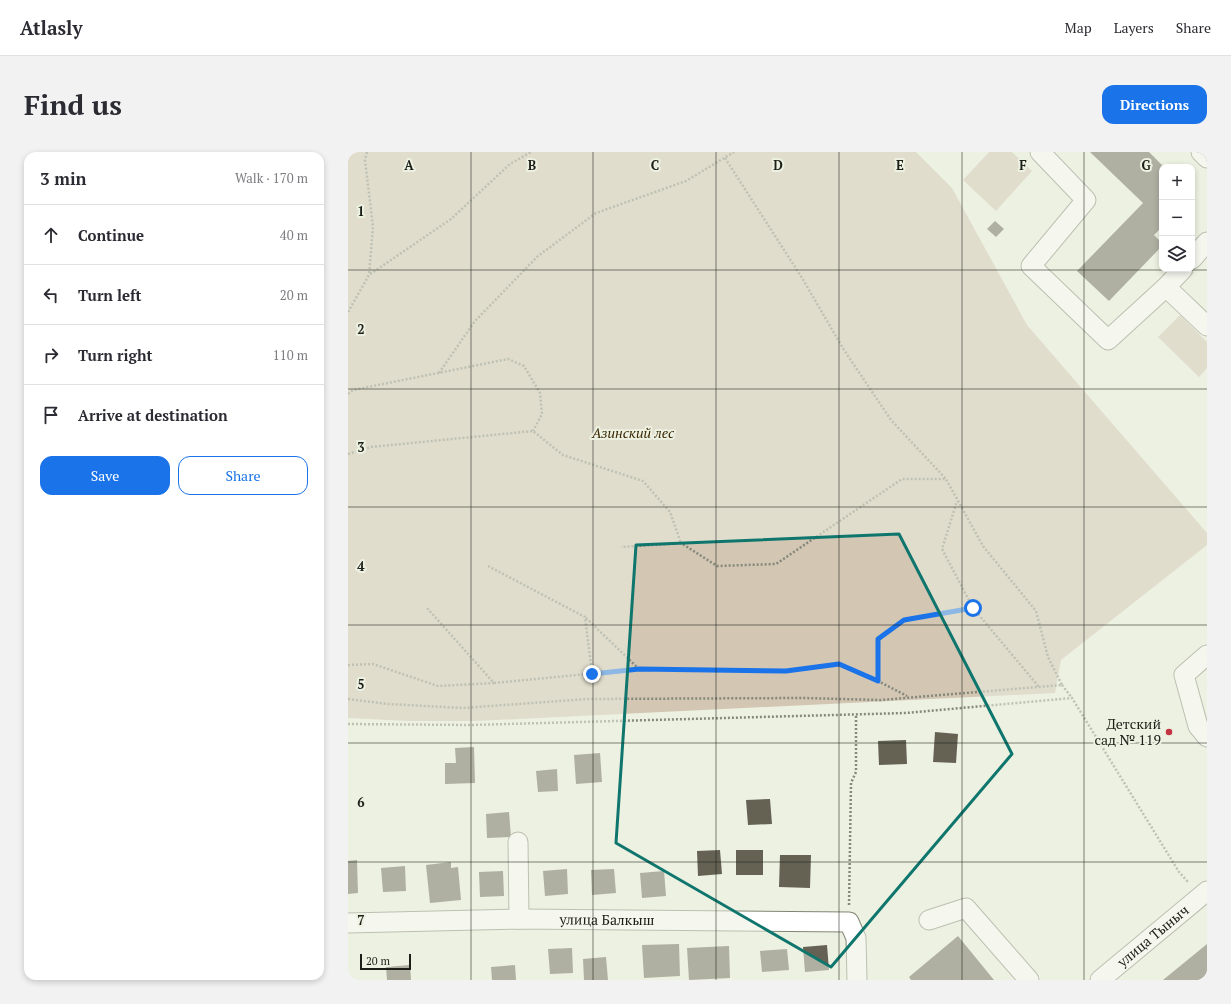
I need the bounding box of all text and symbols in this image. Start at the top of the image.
text: Atlasly [20,15,82,40]
text: Map [1065,18,1092,37]
text: Layers [1114,18,1154,37]
text: Share [1176,18,1211,37]
button: Directions [1102,85,1207,124]
text: Find us [24,86,122,123]
text: A [404,156,414,174]
text: B [528,156,536,174]
text: C [651,156,659,174]
text: D [773,156,783,174]
text: E [896,156,904,174]
text: F [1019,156,1027,174]
text: G [1141,156,1151,174]
map controls [1159,164,1195,272]
button: + [1159,164,1195,200]
text: 3 min [40,167,87,190]
text: Walk · 170 m [235,169,308,187]
button: − [1159,200,1195,236]
text: 1 [357,202,365,220]
icon: ahead [40,224,62,246]
text: Continue [78,225,144,245]
text: 40 m [280,226,308,244]
button: layers [1159,236,1195,272]
icon: left [40,284,62,306]
text: Turn left [78,285,142,305]
text: 20 m [280,286,308,304]
text: 2 [357,320,365,338]
icon: right [40,344,62,366]
text: Turn right [78,345,153,365]
text: 110 m [273,346,308,364]
icon: arrive [40,404,62,426]
text: Arrive at destination [78,405,228,425]
park label: Азинский лес [591,423,675,442]
text: 3 [357,438,365,456]
button: Save [40,456,170,495]
button: Share [178,456,308,495]
text: 4 [357,557,365,575]
route start [964,599,982,617]
route end [583,665,601,683]
text: 5 [357,675,365,693]
place label: Детский сад № 119 [1094,714,1161,749]
marker: Детский сад № 119 [1164,727,1174,737]
text: 6 [357,793,365,811]
street label: улица Тыныч [1112,900,1193,971]
street label: улица Балкыш [558,909,655,929]
text: 7 [357,911,365,929]
scale bar [360,952,411,971]
text: 20 m [366,954,390,968]

